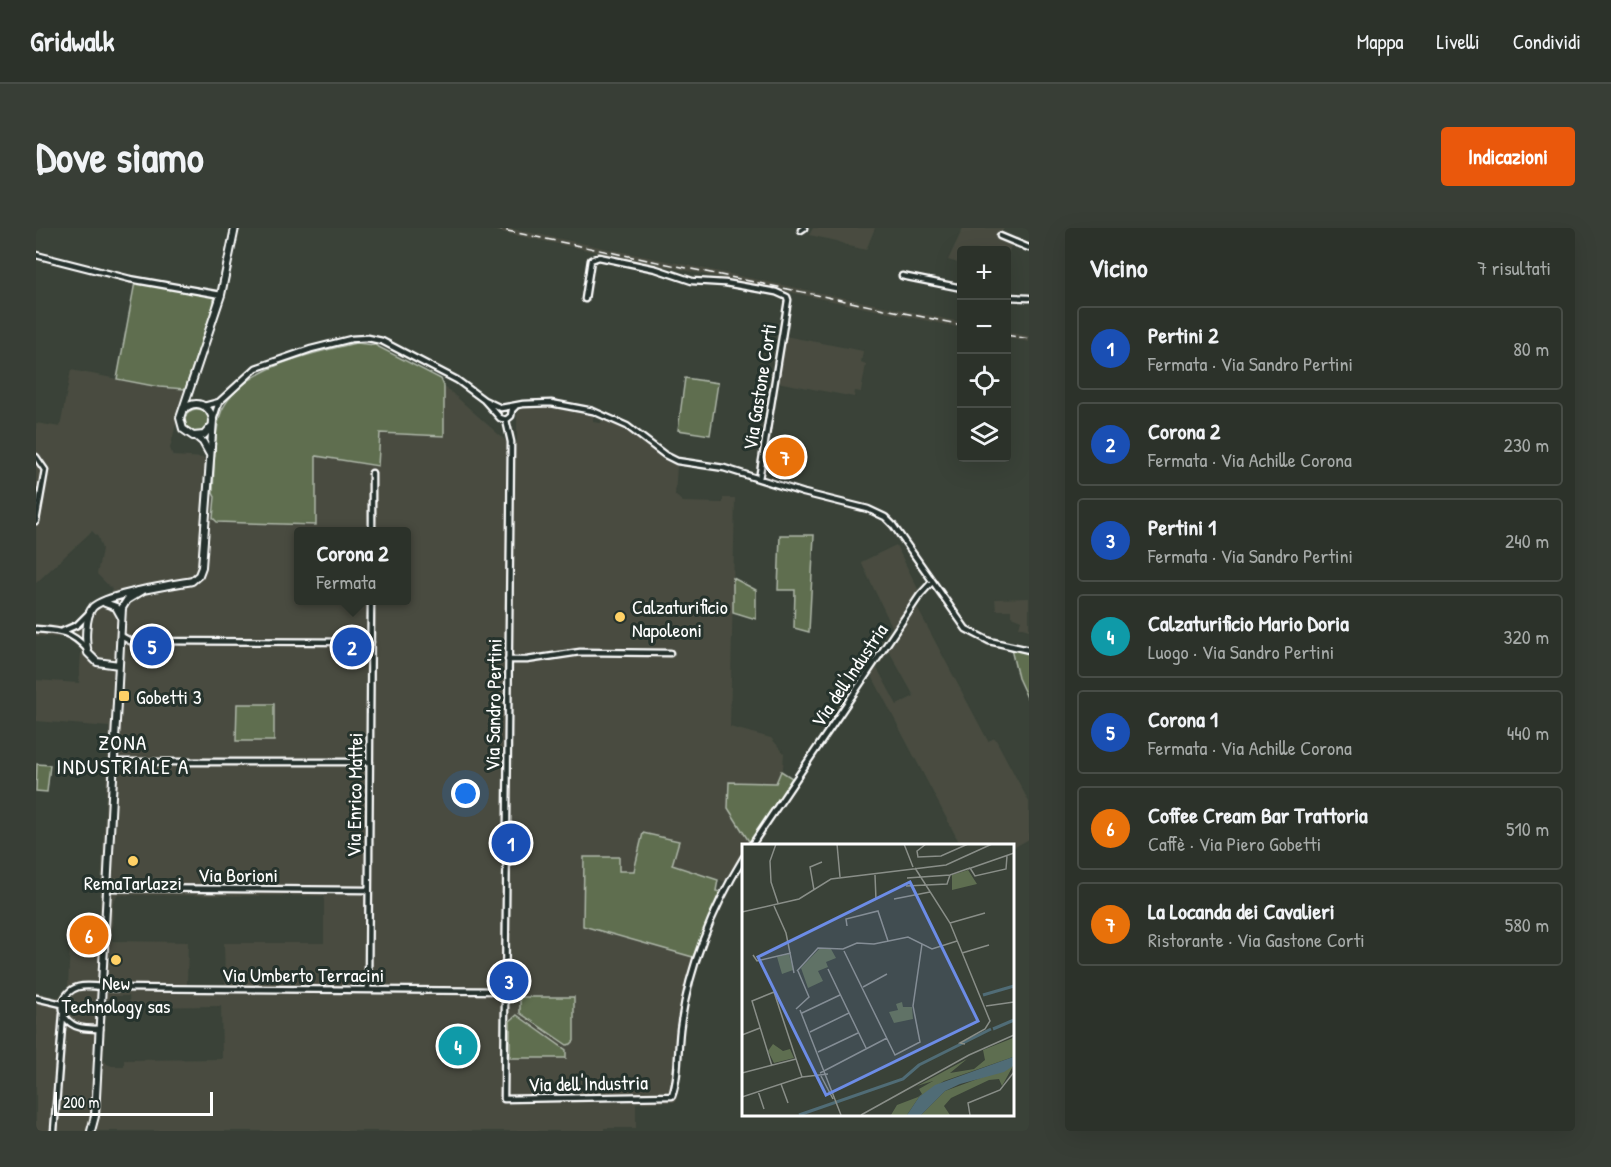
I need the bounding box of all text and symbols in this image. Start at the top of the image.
text: Gridwalk [30,22,114,60]
text: Mappa [1357,27,1404,56]
text: Livelli [1437,27,1480,56]
text: Condividi [1513,27,1581,56]
button: Indicazioni [1441,127,1575,186]
text: Dove siamo [36,128,204,185]
map controls [957,246,1011,462]
button: + [957,246,1011,300]
text: Vicino [1089,250,1148,285]
text: 7 risultati [1477,254,1551,281]
button: − [957,300,1011,354]
text: Pertini 2 [1148,320,1219,350]
street label: Via Gastone Corti [736,322,782,452]
text: 1 [1107,335,1114,362]
text: 80 m [1513,335,1549,362]
text: Fermata · Via Sandro Pertini [1148,350,1353,377]
button: locate [957,354,1011,408]
button: layers [957,408,1011,462]
text: Corona 2 [1148,416,1220,446]
text: 2 [1106,431,1115,458]
text: 230 m [1504,431,1549,458]
pin: 7 [766,434,804,480]
text: Fermata · Via Achille Corona [1148,446,1352,473]
text: Pertini 1 [1148,512,1216,542]
popup [294,527,411,605]
text: 3 [1106,527,1115,554]
text: 240 m [1505,527,1549,554]
text: Corona 2 [316,538,389,568]
text: Fermata · Via Sandro Pertini [1148,542,1353,569]
text: Fermata [316,568,376,595]
place label: Calzaturificio Napoleoni [632,593,728,643]
text: Calzaturificio Mario Doria [1148,608,1349,638]
marker: Calzaturificio Napoleoni [613,610,627,624]
street label: Via dell'Industria [804,618,894,732]
text: 4 [1107,623,1114,650]
text: 320 m [1504,623,1549,650]
pin: 5 [132,624,172,668]
pin: 2 [332,624,372,670]
text: Luogo · Via Sandro Pertini [1148,638,1334,665]
street label: Via Sandro Pertini [478,639,508,771]
place label: Gobetti 3 [136,683,202,710]
marker: Gobetti 3 [117,689,131,703]
text: Corona 1 [1148,704,1218,734]
text: 5 [1106,719,1115,746]
text: 440 m [1507,719,1549,746]
district label: ZONA INDUSTRIALE A [56,728,190,781]
street label: Via Enrico Mattei [339,732,369,858]
text: Fermata · Via Achille Corona [1148,734,1352,761]
your location [451,779,480,808]
text: Coffee Cream Bar Trattoria [1148,800,1368,830]
text: 6 [1107,815,1114,842]
text: 510 m [1506,815,1549,842]
pin: 1 [492,820,530,866]
text: Caffè · Via Piero Gobetti [1148,830,1321,857]
inset map [742,844,1014,1116]
marker: RemaTarlazzi [126,854,140,868]
street label: Via Borioni [198,861,278,888]
place label: RemaTarlazzi [84,869,182,896]
text: La Locanda dei Cavalieri [1148,896,1335,926]
text: 7 [1106,911,1115,938]
text: 580 m [1505,911,1549,938]
pin: 6 [70,912,108,958]
text: Ristorante · Via Gastone Corti [1148,926,1365,953]
marker: New Technology sas [109,953,123,967]
pin: 3 [490,958,528,1004]
street label: Via Umberto Terracini [222,961,384,988]
place label: New Technology sas [61,969,171,1019]
pin: 4 [438,1024,478,1068]
street label: Via dell'Industria [528,1068,648,1098]
scale bar [54,1089,213,1116]
text: 200 m [63,1091,99,1113]

